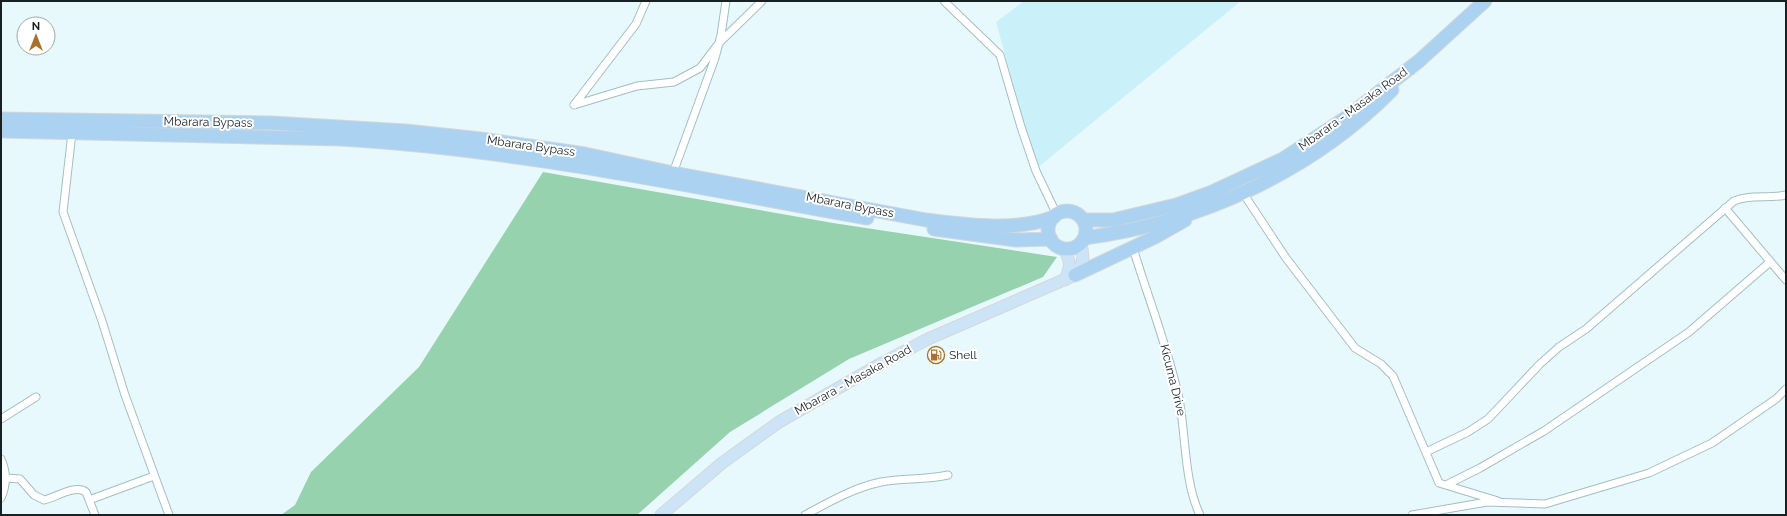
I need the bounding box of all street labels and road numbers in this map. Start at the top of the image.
street label: Mbarara - Masaka Road [1296,65,1410,153]
street label: Mbarara Bypass [163,114,253,130]
street label: Mbarara Bypass [486,133,576,159]
street label: Mbarara Bypass [805,190,895,220]
street label: Mbarara - Masaka Road [792,342,914,418]
street label: Kicuma Drive [1157,343,1189,417]

